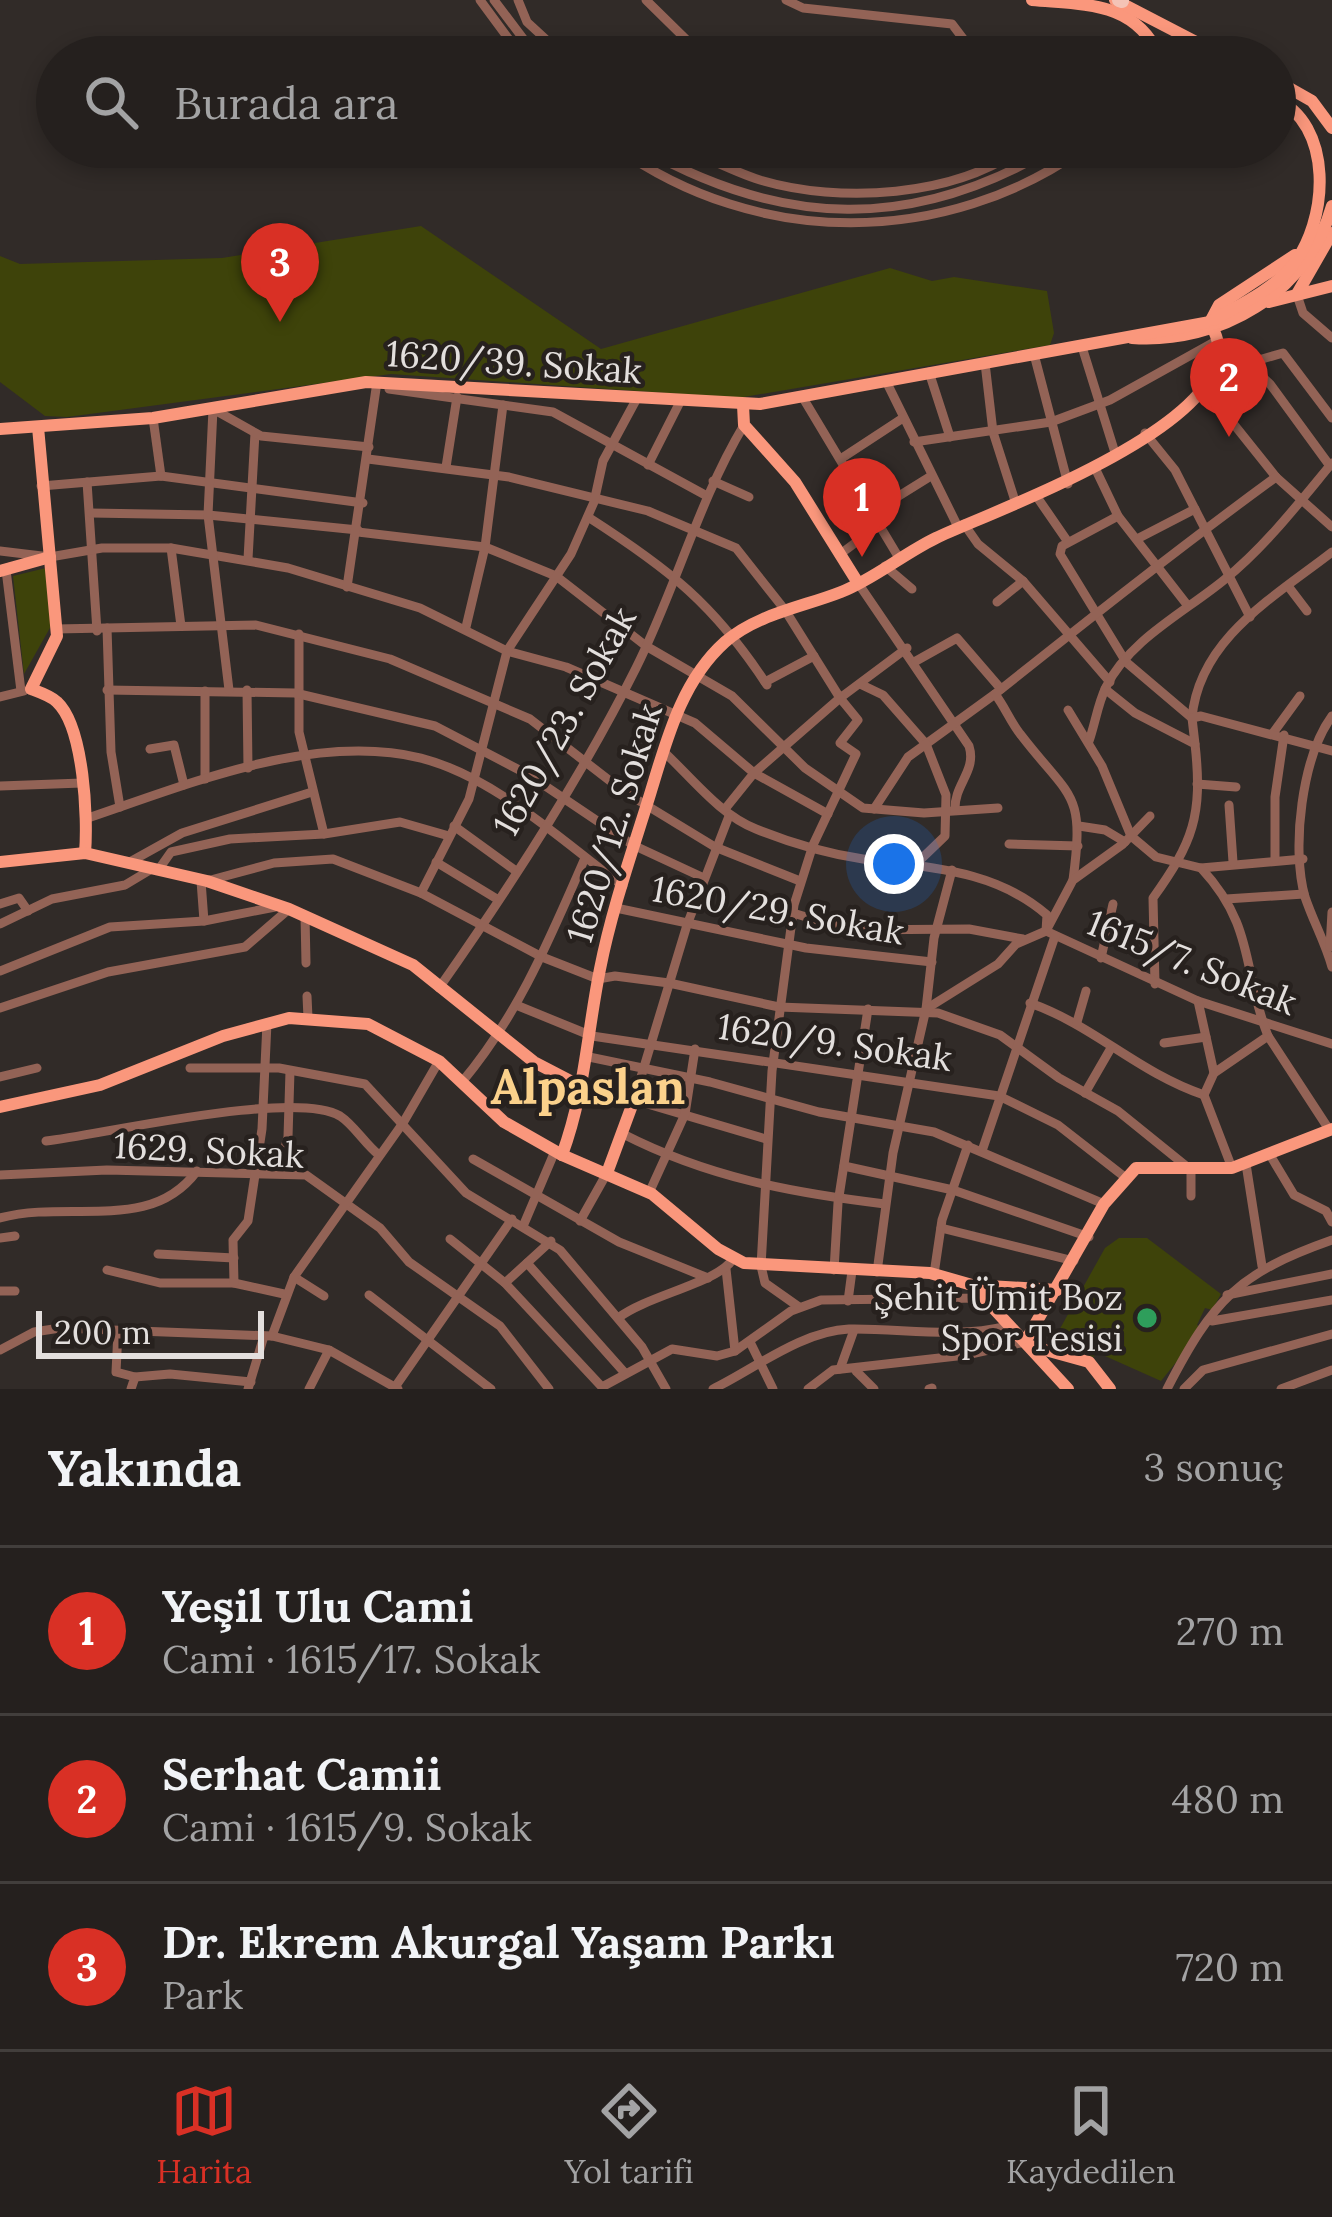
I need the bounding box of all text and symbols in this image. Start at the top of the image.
search box [36,36,1296,168]
icon: search [78,69,144,135]
text: Burada ara [174,74,399,131]
pin: 3 [241,223,319,322]
street label: 1620/39. Sokak [385,330,644,394]
pin: 2 [1190,338,1268,437]
pin: 1 [823,458,901,557]
street label: 1620/23. Sokak [482,598,646,843]
street label: 1620/12. Sokak [556,697,672,948]
your location [864,834,924,894]
street label: 1620/29. Sokak [648,865,908,955]
street label: 1615/7. Sokak [1080,899,1304,1025]
street label: 1620/9. Sokak [715,1003,956,1081]
district label: Alpaslan [491,1056,685,1117]
street label: 1629. Sokak [113,1122,306,1178]
place label: Şehit Ümit Boz Spor Tesisi [873,1274,1123,1361]
scale bar [36,1305,264,1358]
marker: Şehit Ümit Boz Spor Tesisi [1134,1305,1160,1331]
text: 200 m [54,1311,151,1353]
text: Yakında [48,1435,241,1500]
text: 3 sonuç [1143,1442,1284,1492]
text: Yeşil Ulu Cami [162,1577,473,1634]
text: 1 [79,1606,95,1656]
text: 270 m [1176,1606,1284,1656]
text: Cami · 1615/17. Sokak [162,1634,540,1684]
text: Serhat Camii [162,1745,441,1802]
text: 2 [77,1774,97,1824]
text: 480 m [1172,1774,1284,1824]
text: Cami · 1615/9. Sokak [162,1802,532,1852]
text: Dr. Ekrem Akurgal Yaşam Parkı [162,1913,835,1970]
text: 3 [76,1942,98,1992]
text: 720 m [1176,1942,1284,1992]
text: Park [162,1970,243,2020]
tab: Harita [156,2078,252,2192]
tab: Yol tarifi [564,2078,694,2192]
tab: Kaydedilen [1006,2078,1176,2192]

